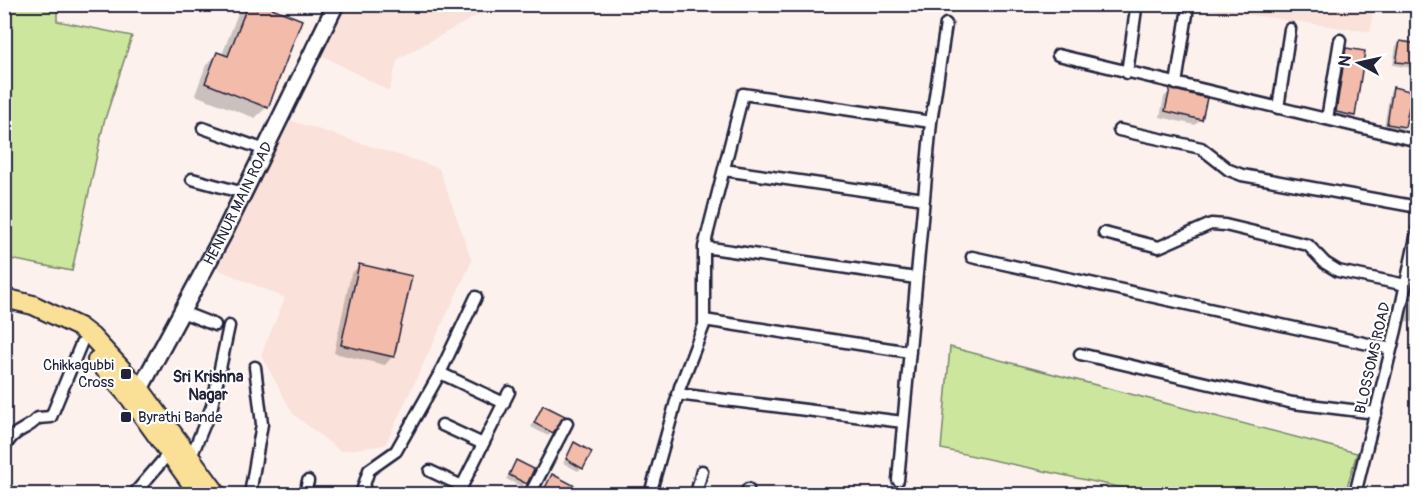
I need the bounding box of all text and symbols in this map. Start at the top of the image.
north arrow [1329,33,1389,93]
text: N [1334,54,1356,68]
street label: HENNUR MAIN ROAD [199,139,277,268]
street label: BLOSSOMS ROAD [1351,300,1395,416]
place label: Chikkagubbi Cross [43,356,114,392]
marker: Chikkagubbi Cross [119,367,133,381]
district label: Sri Krishna Nagar [173,367,244,405]
place label: Byrathi Bande [138,408,223,427]
marker: Byrathi Bande [119,410,133,424]

